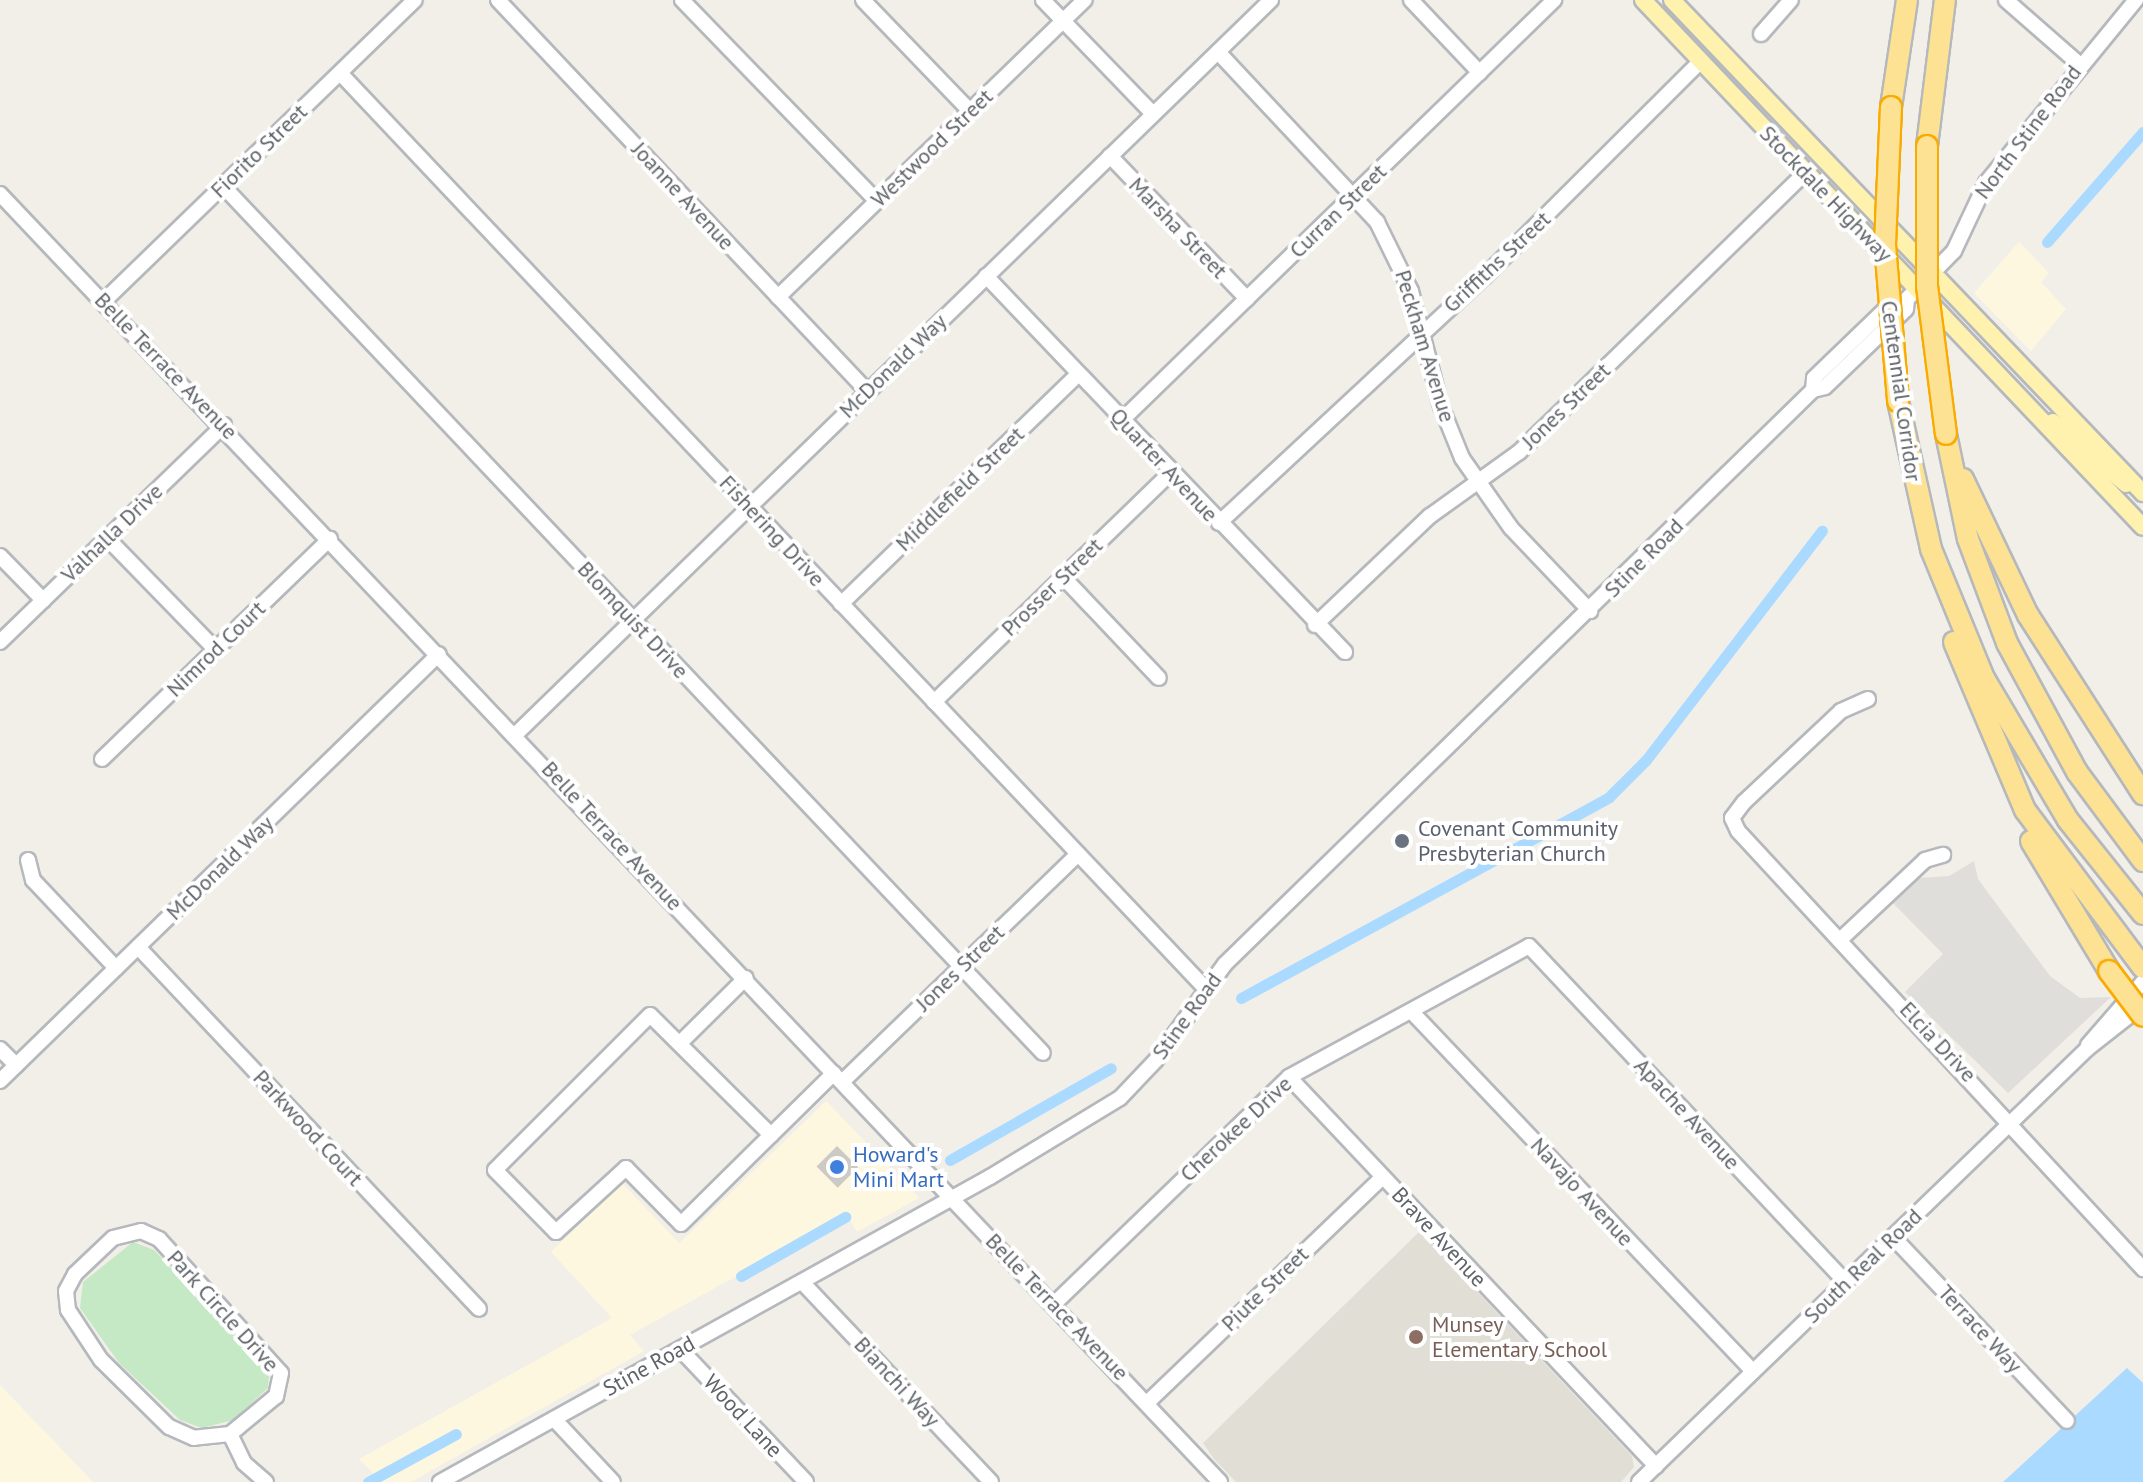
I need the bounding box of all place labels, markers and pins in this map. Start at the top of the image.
place label: Covenant Community Presbyterian Church [1418,815,1618,866]
marker: Covenant Community Presbyterian Church [1393,832,1411,850]
place label: Howard's Mini Mart [853,1141,944,1192]
marker: Howard's Mini Mart [828,1158,846,1176]
place label: Munsey Elementary School [1432,1311,1608,1362]
marker: Munsey Elementary School [1407,1328,1425,1346]

